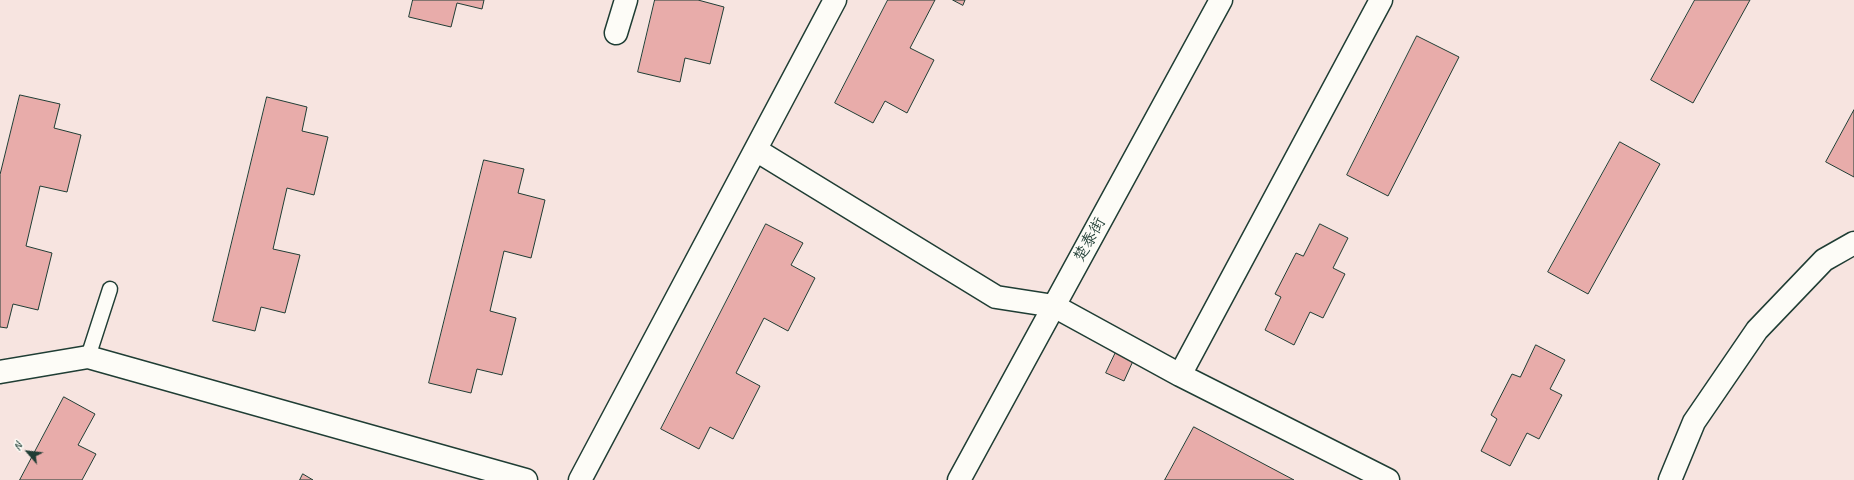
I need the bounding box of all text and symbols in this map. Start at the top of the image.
street label: 楚泰街 [1070,214,1110,266]
north arrow [8,432,48,472]
text: N [10,440,25,453]

